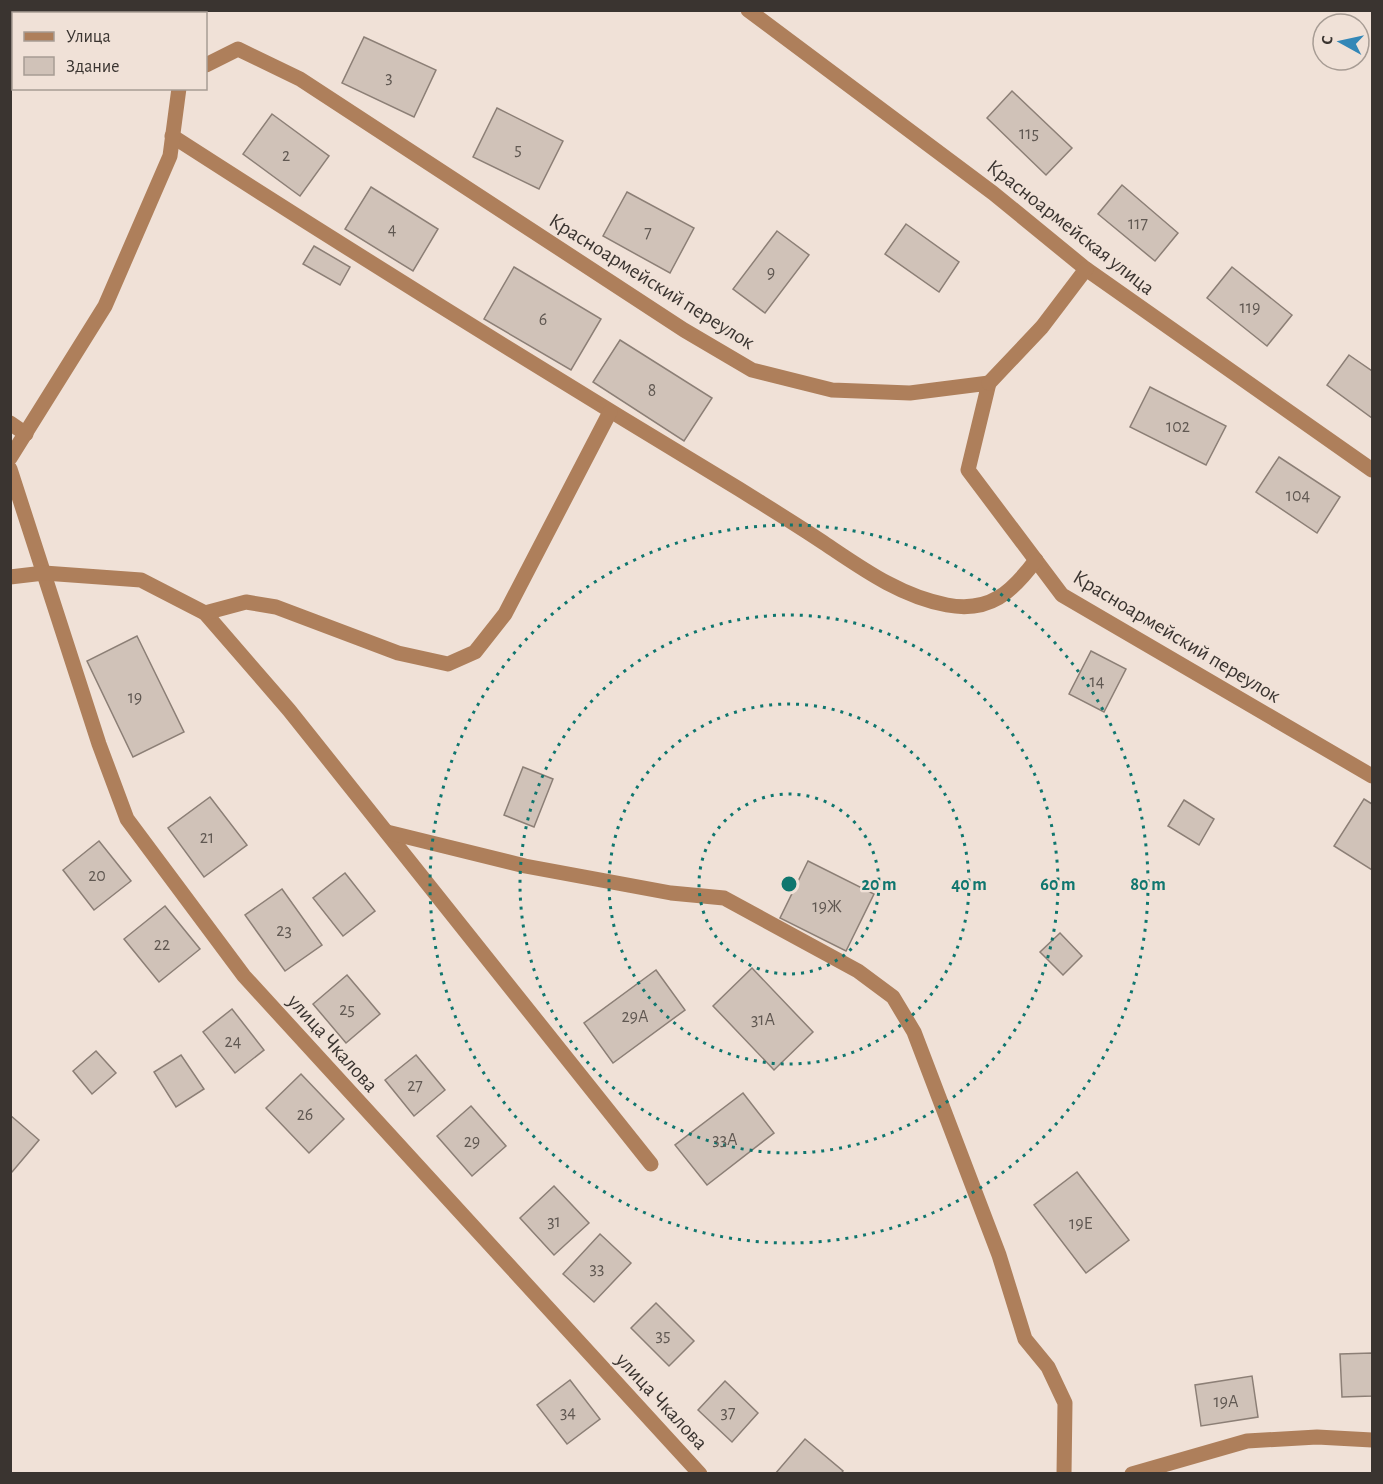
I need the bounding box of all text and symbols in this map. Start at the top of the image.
legend [12,12,207,90]
north arrow [1311,12,1371,72]
text: Улица [66,28,111,46]
text: С [1319,34,1336,46]
text: Здание [66,58,120,76]
house number: 3 [385,69,393,87]
house number: 115 [1019,125,1039,143]
house number: 5 [514,141,522,159]
house number: 2 [282,147,290,165]
street label: Красноармейская улица [983,156,1159,299]
street label: Красноармейский переулок [545,209,758,354]
house number: 117 [1128,215,1148,233]
house number: 4 [388,221,397,239]
house number: 7 [644,224,652,242]
house number: 9 [767,264,775,282]
house number: 119 [1240,299,1260,317]
house number: 6 [539,311,547,329]
house number: 8 [648,382,656,400]
house number: 102 [1166,418,1190,436]
house number: 104 [1286,487,1311,505]
street label: Красноармейский переулок [1069,566,1284,707]
house number: 14 [1090,673,1105,691]
house number: 19 [128,689,142,707]
house number: 21 [200,829,214,847]
house number: 20 [88,867,106,885]
centre of rings [779,874,799,894]
text: 20 m [861,876,897,894]
text: 40 m [951,876,987,894]
text: 60 m [1040,876,1076,894]
text: 80 m [1130,876,1166,894]
house number: 19Ж [812,898,842,916]
house number: 23 [276,922,292,940]
house number: 22 [154,936,170,954]
street label: улица Чкалова [283,990,382,1097]
house number: 25 [339,1001,355,1019]
house number: 29А [621,1008,649,1026]
house number: 31А [751,1011,776,1029]
house number: 24 [225,1033,242,1051]
house number: 27 [407,1077,423,1095]
house number: 26 [297,1106,313,1124]
house number: 33А [712,1131,738,1149]
house number: 29 [464,1133,480,1151]
house number: 31 [547,1213,561,1231]
house number: 19Е [1069,1215,1093,1233]
house number: 33 [590,1260,604,1278]
house number: 35 [656,1327,670,1345]
street label: улица Чкалова [611,1348,712,1454]
house number: 19А [1213,1393,1239,1411]
house number: 34 [560,1404,576,1422]
house number: 37 [721,1404,735,1422]

